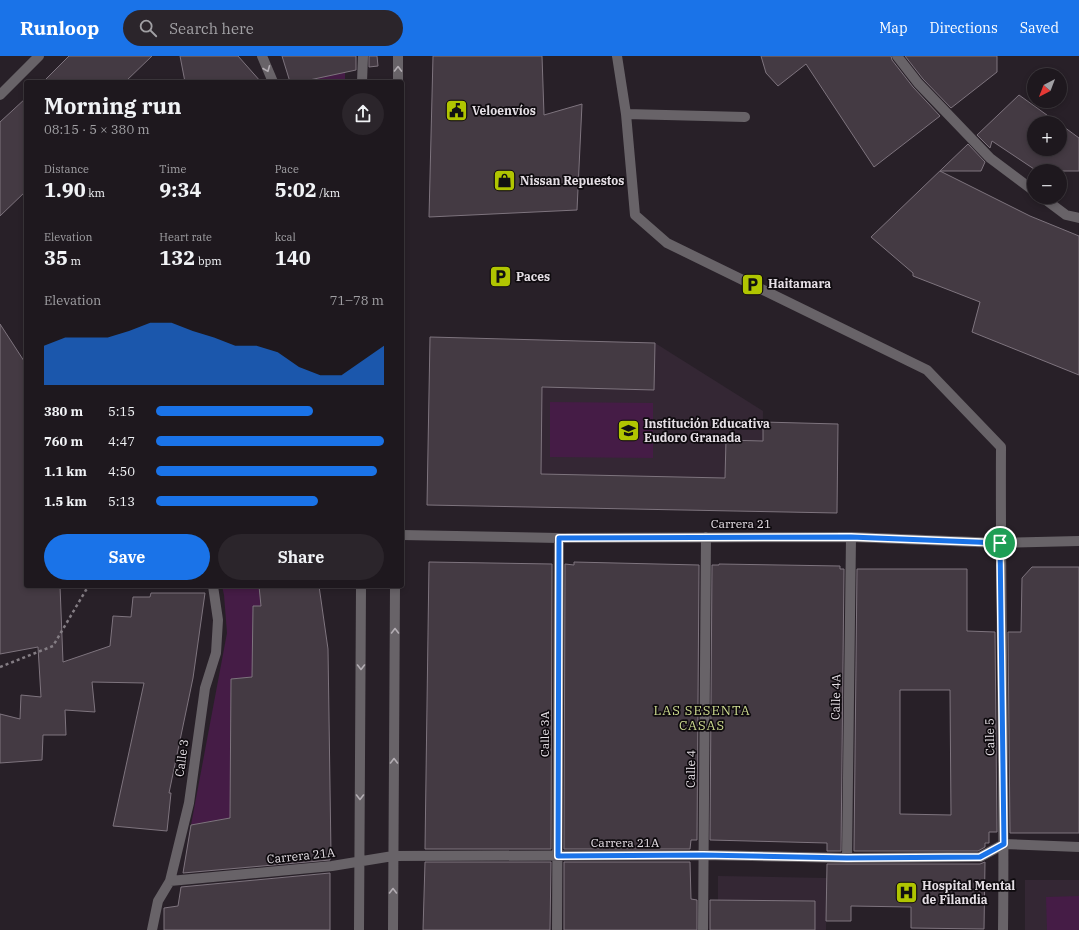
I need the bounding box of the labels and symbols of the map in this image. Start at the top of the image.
one-way arrow [263,65,271,72]
one-way arrow [394,66,402,72]
north arrow [1027,68,1067,108]
public building icon: Veloenvíos [444,98,470,124]
place label: Veloenvíos [472,103,536,118]
shop icon: Nissan Repuestos [491,168,517,194]
place label: Nissan Repuestos [520,173,624,188]
parking icon: Paces [488,264,514,290]
place label: Paces [516,269,550,284]
parking icon: Haitamara [740,271,766,297]
place label: Haitamara [768,276,831,291]
place label: Institución Educativa Eudoro Granada [644,416,770,445]
school or university icon: Institución Educativa Eudoro Granada [615,418,641,444]
street label: Carrera 21 [711,516,771,531]
pin [983,526,1017,560]
one-way arrow [391,628,399,634]
one-way arrow [357,664,365,670]
street label: Calle 4A [828,673,843,720]
district label: LAS SESENTA CASAS [653,702,751,734]
street label: Calle 3A [537,710,552,757]
street label: Calle 5 [982,718,997,756]
street label: Calle 3 [171,738,192,778]
street label: Calle 4 [683,750,698,788]
one-way arrow [390,758,398,764]
one-way arrow [356,794,364,800]
street label: Carrera 21A [591,835,660,850]
street label: Carrera 21A [266,844,337,867]
place label: Hospital Mental de Filandia [922,878,1015,907]
hospital icon: Hospital Mental de Filandia [893,880,919,906]
one-way arrow [389,888,397,894]

